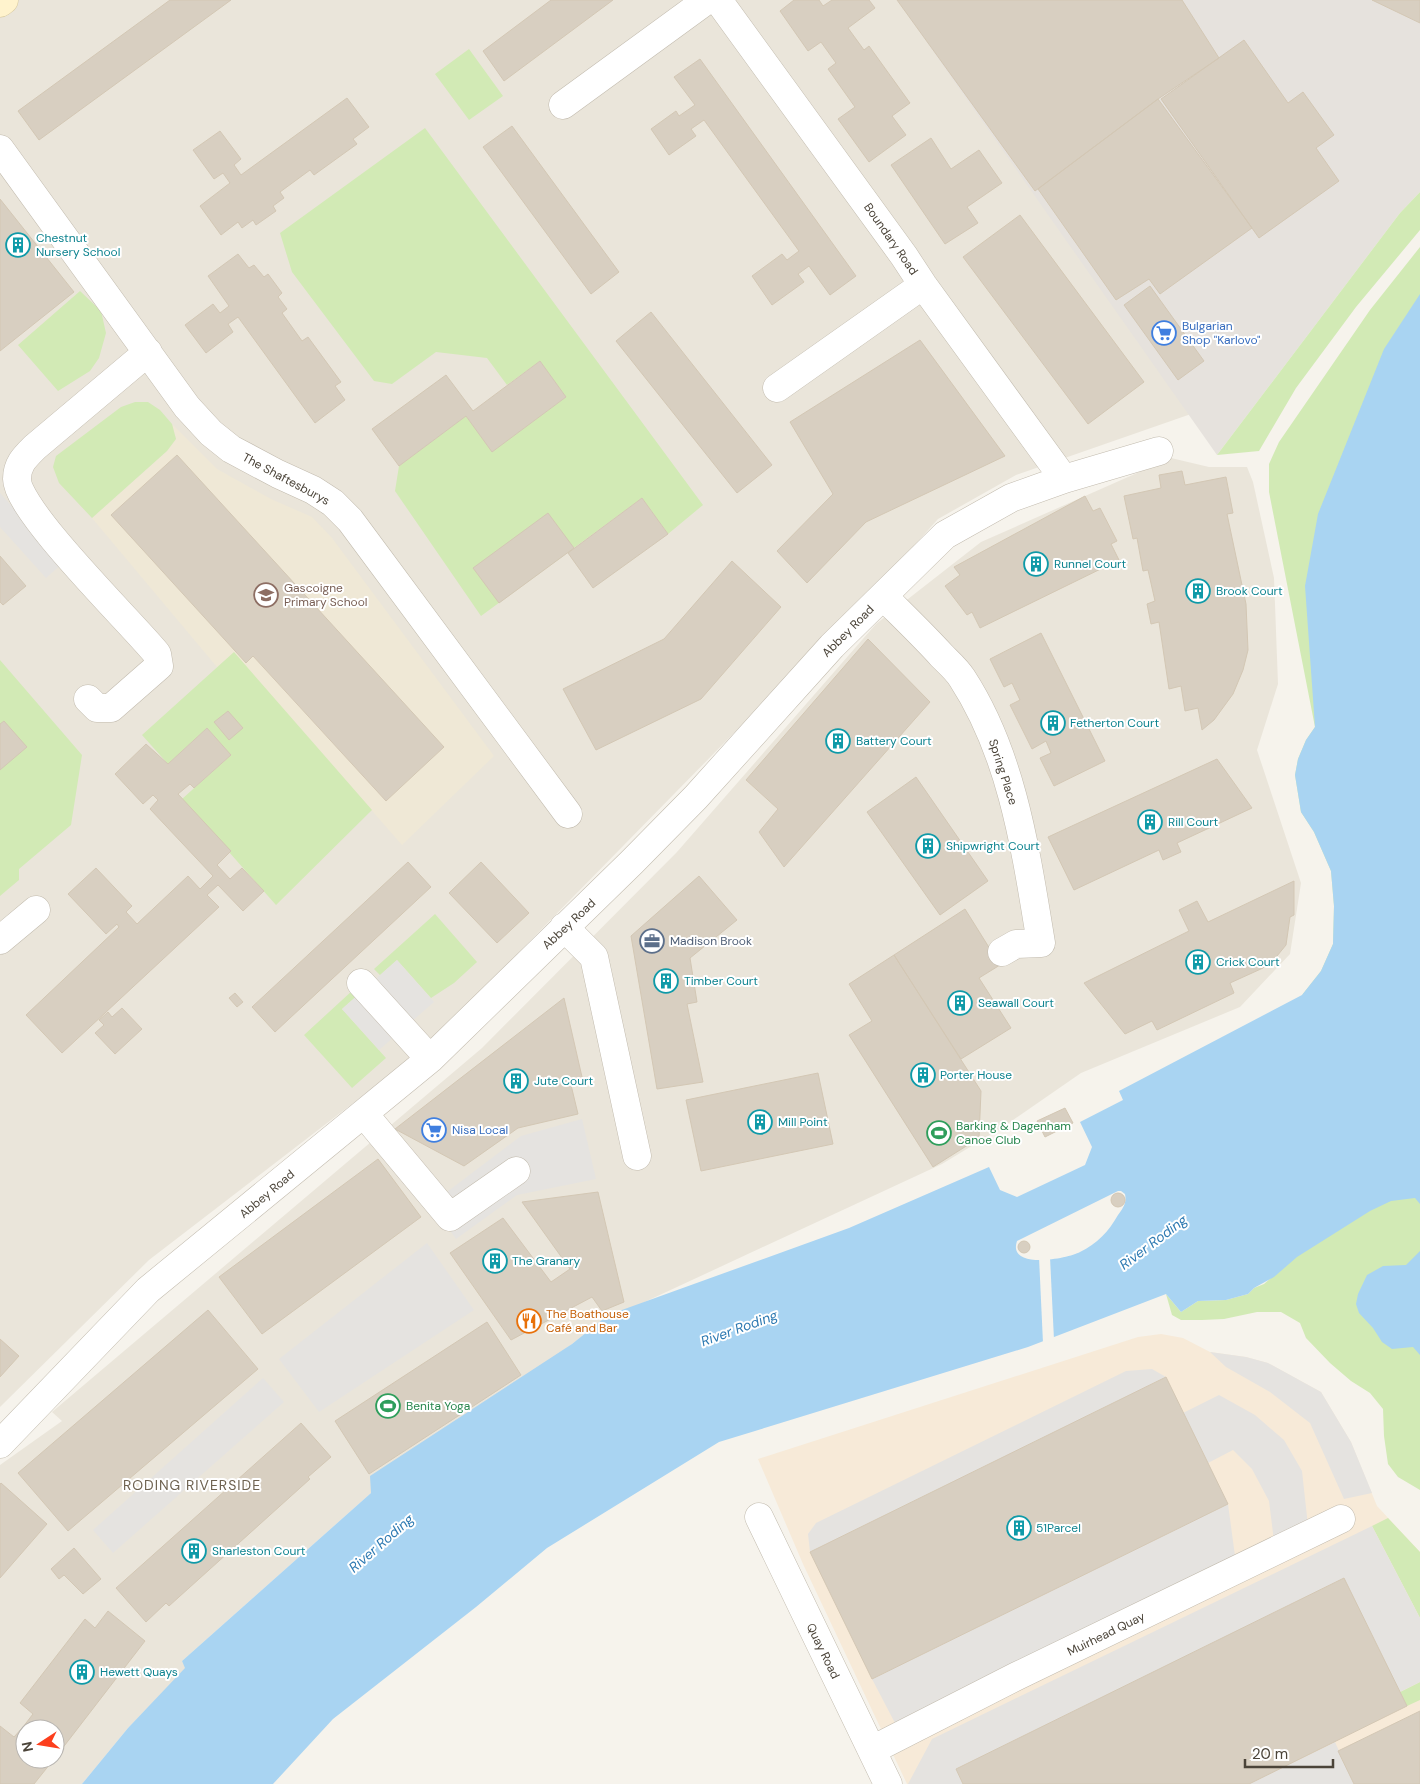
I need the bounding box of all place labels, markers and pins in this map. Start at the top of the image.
place label: Chestnut Nursery School [36,230,120,260]
building icon: Chestnut Nursery School [5,232,31,258]
place label: Bulgarian Shop "Karlovo" [1182,318,1261,348]
supermarket icon: Bulgarian Shop "Karlovo" [1151,320,1177,346]
building icon: Runnel Court [1023,551,1049,577]
place label: Runnel Court [1054,556,1127,572]
building icon: Brook Court [1185,578,1211,604]
place label: Gascoigne Primary School [284,580,367,610]
school or university icon: Gascoigne Primary School [253,582,279,608]
place label: Brook Court [1216,583,1283,599]
building icon: Fetherton Court [1040,710,1066,736]
place label: Fetherton Court [1070,715,1159,731]
building icon: Battery Court [825,728,851,754]
place label: Battery Court [856,733,932,749]
building icon: Rill Court [1137,809,1163,835]
place label: Rill Court [1168,814,1219,830]
building icon: Shipwright Court [915,833,941,859]
place label: Shipwright Court [946,838,1040,854]
office icon: Madison Brook [639,928,665,954]
place label: Madison Brook [670,933,752,949]
building icon: Crick Court [1185,949,1211,975]
place label: Crick Court [1216,954,1280,970]
building icon: Timber Court [653,968,679,994]
place label: Timber Court [684,973,758,989]
building icon: Seawall Court [947,990,973,1016]
place label: Seawall Court [978,995,1054,1011]
building icon: Porter House [910,1062,936,1088]
place label: Porter House [940,1067,1012,1083]
building icon: Jute Court [503,1068,529,1094]
place label: Jute Court [534,1073,593,1089]
building icon: Mill Point [747,1109,773,1135]
place label: Mill Point [778,1114,828,1130]
supermarket icon: Nisa Local [421,1117,447,1143]
place label: Barking & Dagenham Canoe Club [956,1118,1071,1148]
sports icon: Barking & Dagenham Canoe Club [926,1120,952,1146]
place label: Nisa Local [452,1122,508,1138]
building icon: The Granary [482,1248,508,1274]
place label: The Granary [512,1253,581,1269]
place label: The Boathouse Café and Bar [546,1306,629,1336]
restaurant icon: The Boathouse Café and Bar [516,1308,542,1334]
sports icon: Benita Yoga [375,1393,401,1419]
place label: Benita Yoga [406,1398,470,1414]
building icon: 51Parcel [1006,1515,1032,1541]
place label: 51Parcel [1036,1520,1081,1536]
building icon: Sharleston Court [181,1538,207,1564]
place label: Sharleston Court [212,1543,306,1559]
building icon: Hewett Quays [69,1659,95,1685]
place label: Hewett Quays [100,1664,178,1680]

